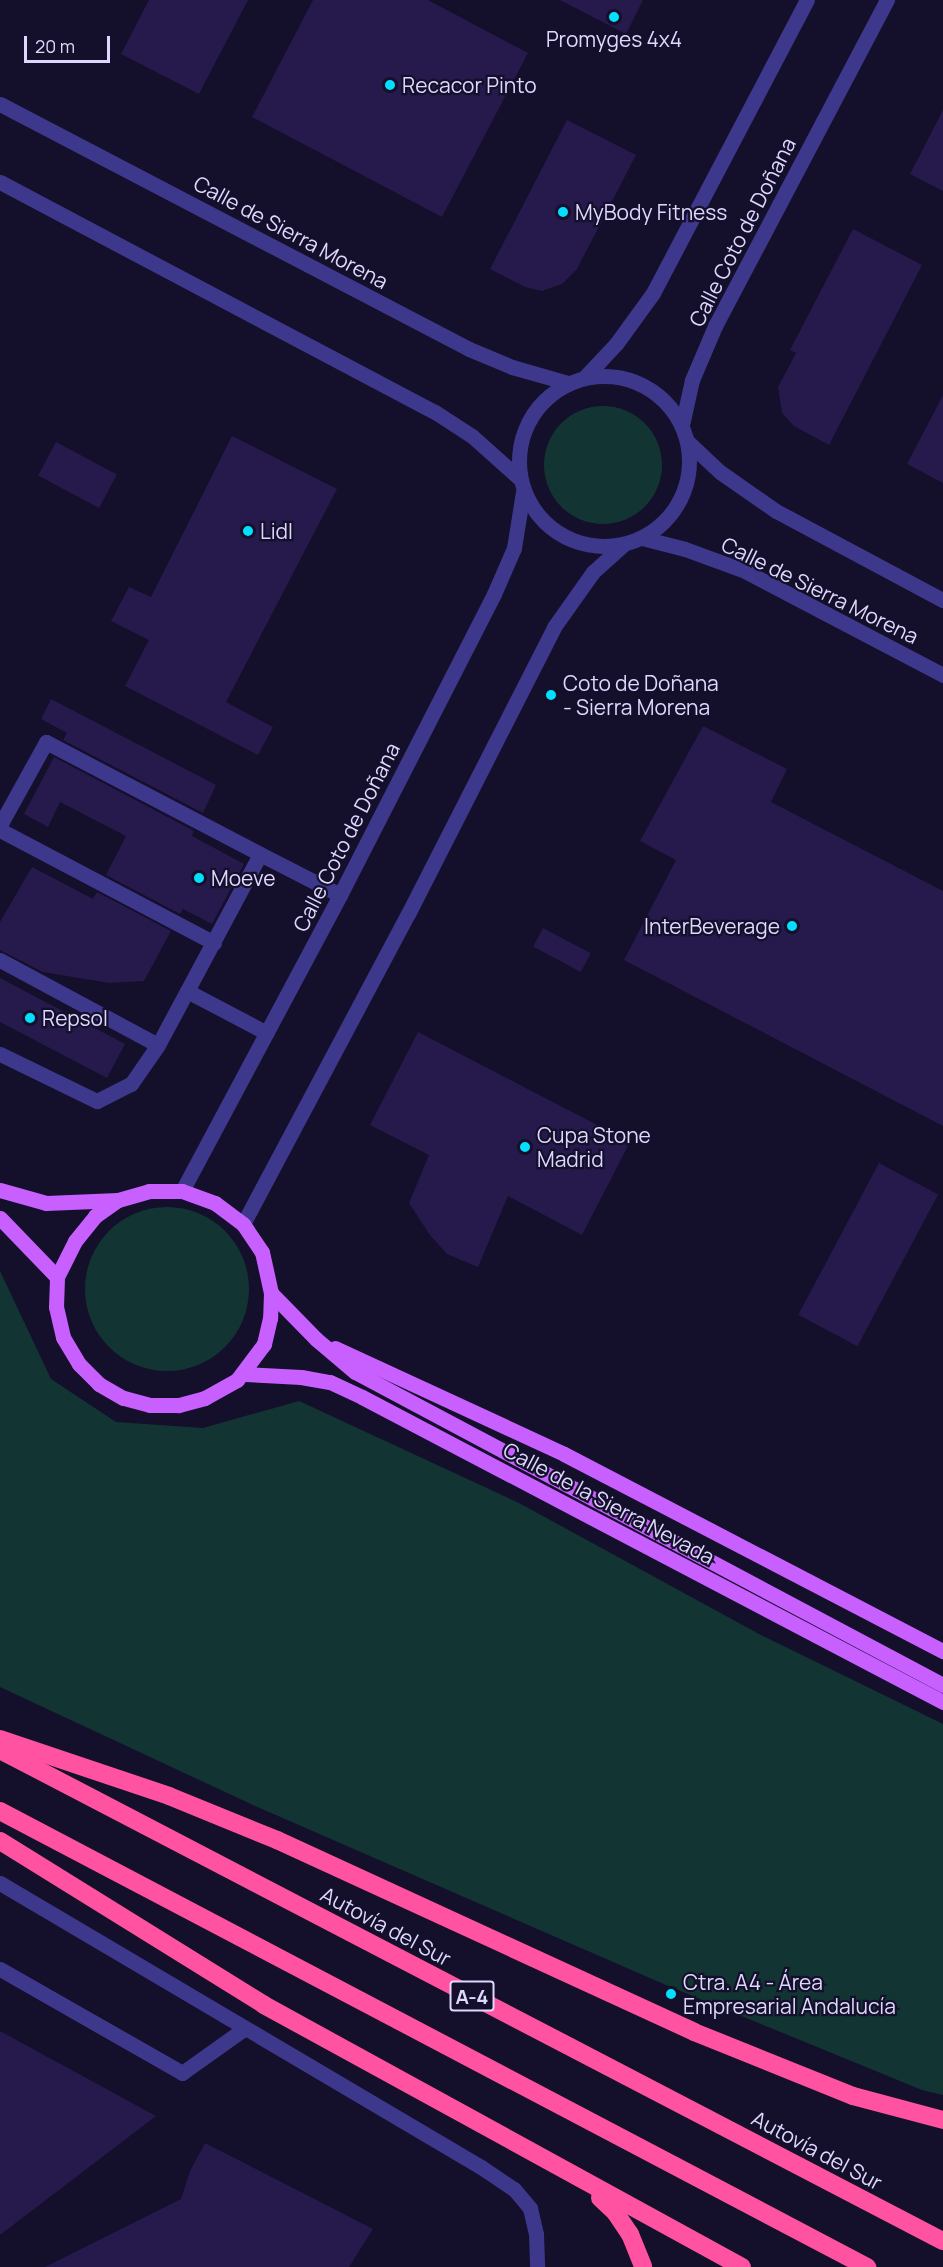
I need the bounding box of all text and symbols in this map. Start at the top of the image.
marker: Promyges 4x4 [607,10,621,24]
scale bar [27,24,112,62]
place label: Promyges 4x4 [546,26,682,52]
text: 20 m [35,34,75,58]
place label: Recacor Pinto [402,72,537,98]
marker: Recacor Pinto [383,78,397,92]
street label: Calle Coto de Doñana [683,133,801,331]
street label: Calle de Sierra Morena [190,170,392,294]
place label: MyBody Fitness [575,199,727,225]
marker: MyBody Fitness [556,205,570,219]
place label: Lidl [260,518,293,544]
marker: Lidl [241,524,255,538]
street label: Calle de Sierra Morena [717,531,923,649]
place label: Coto de Doñana - Sierra Morena [563,670,719,720]
marker: Coto de Doñana - Sierra Morena [544,688,558,702]
street label: Calle Coto de Doñana [287,738,405,936]
place label: Moeve [211,865,275,891]
marker: Moeve [192,871,206,885]
place label: InterBeverage [644,913,780,939]
marker: InterBeverage [785,919,799,933]
place label: Repsol [42,1005,108,1031]
marker: Repsol [23,1011,37,1025]
place label: Cupa Stone Madrid [537,1122,651,1172]
marker: Cupa Stone Madrid [518,1140,532,1154]
street label: Calle de la Sierra Nevada [499,1437,719,1569]
street label: Autovía del Sur [317,1881,455,1971]
place label: Ctra. A4 - Área Empresarial Andalucía [683,1969,896,2019]
road number: A-4 [450,1979,494,2013]
marker: Ctra. A4 - Área Empresarial Andalucía [664,1987,678,2001]
street label: Autovía del Sur [748,2105,886,2195]

